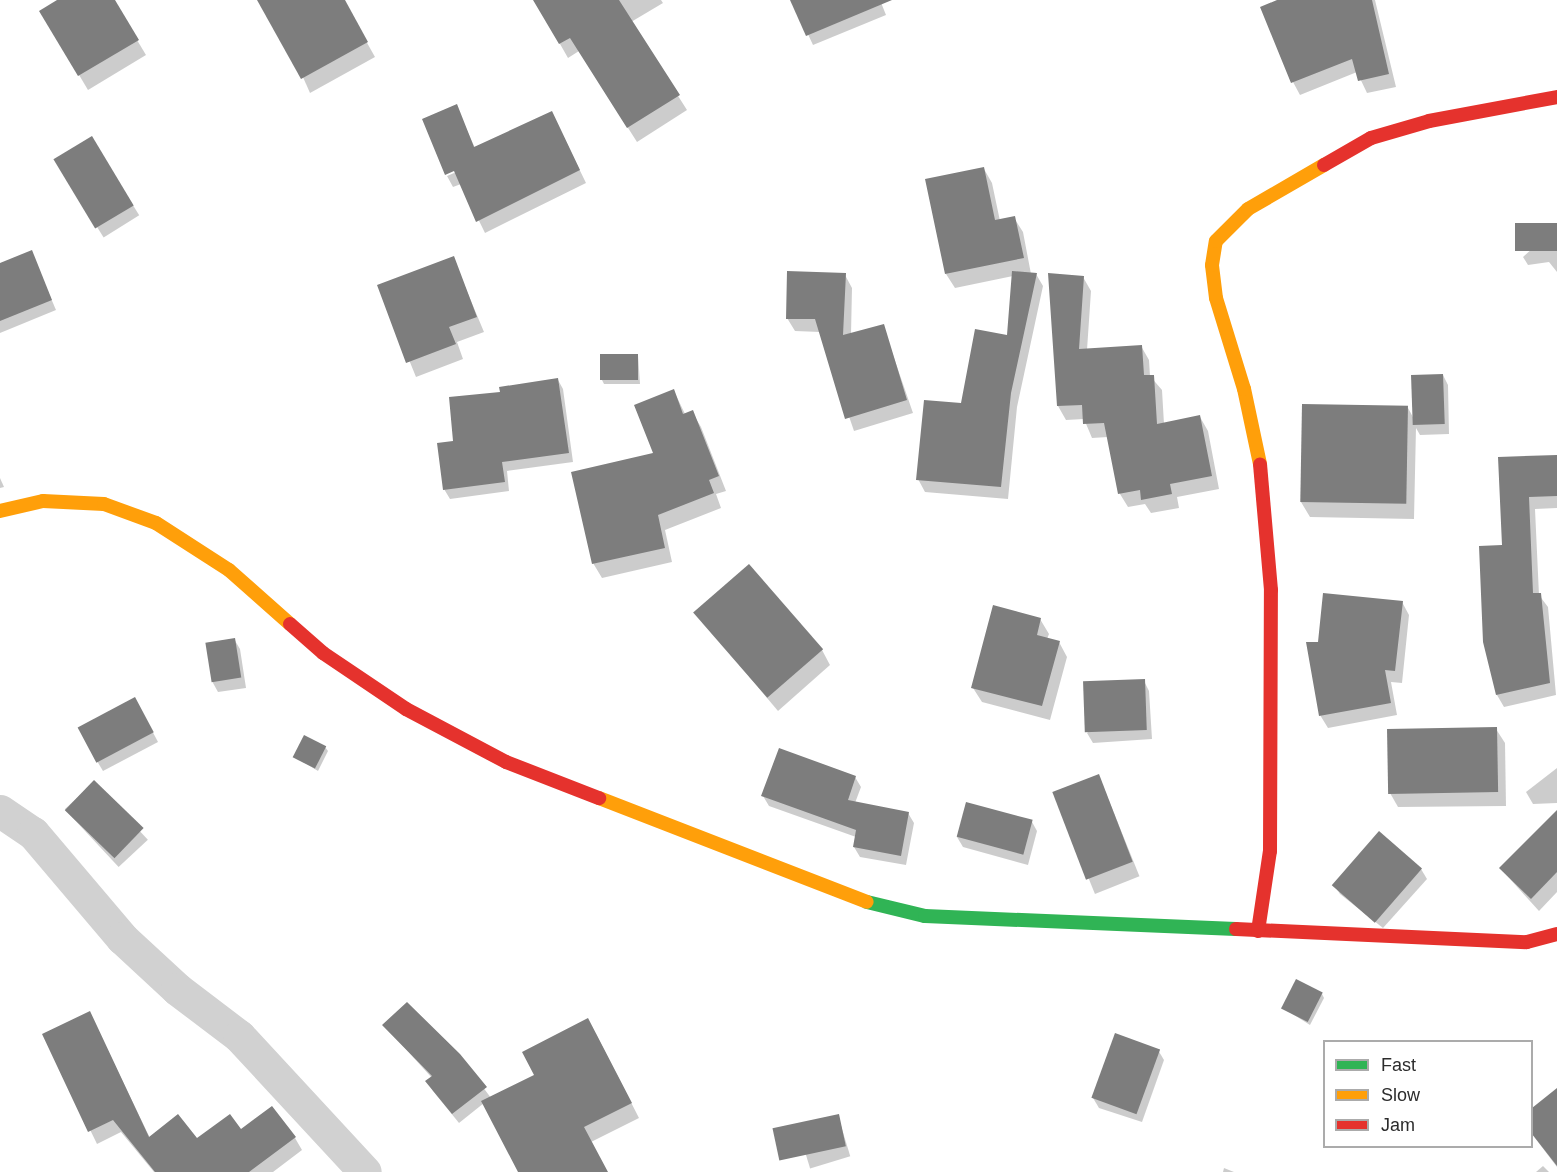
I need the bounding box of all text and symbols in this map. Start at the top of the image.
legend [1323,1040,1533,1148]
text: Fast [1381,1055,1416,1075]
text: Slow [1381,1085,1420,1105]
text: Jam [1381,1115,1415,1135]

